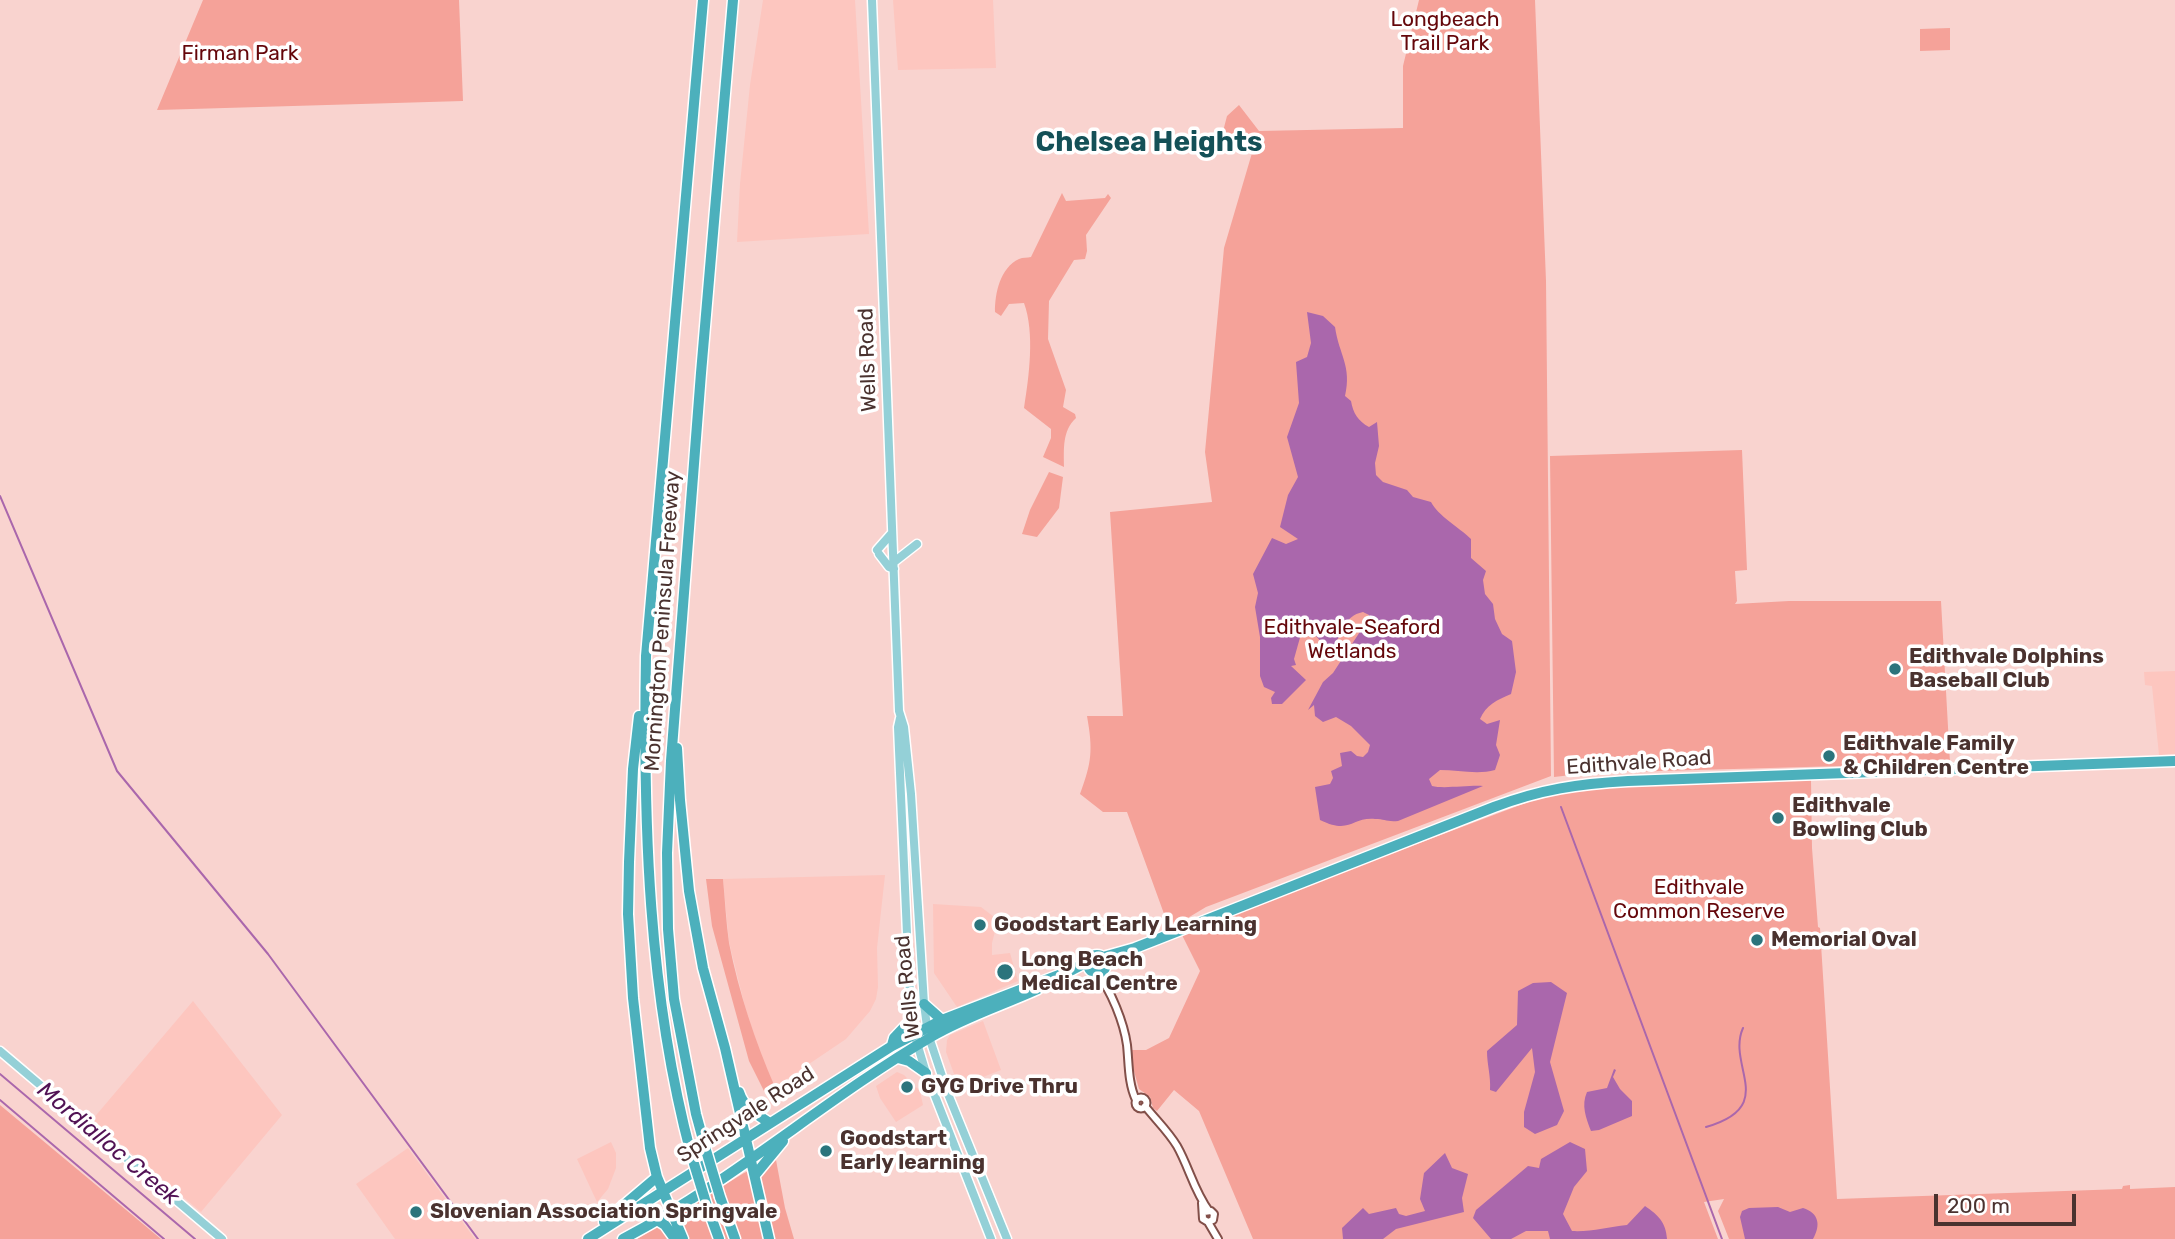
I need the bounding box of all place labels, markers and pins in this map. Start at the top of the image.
place label: Edithvale Dolphins Baseball Club [1909,644,2104,694]
marker: Edithvale Dolphins Baseball Club [1887,661,1903,677]
place label: Edithvale Family & Children Centre [1843,731,2029,781]
marker: Edithvale Family & Children Centre [1821,748,1837,764]
place label: Edithvale Bowling Club [1792,793,1928,843]
marker: Edithvale Bowling Club [1770,810,1786,826]
place label: Goodstart Early Learning [994,912,1257,938]
marker: Goodstart Early Learning [972,917,988,933]
place label: Memorial Oval [1771,927,1917,953]
marker: Memorial Oval [1749,932,1765,948]
place label: Long Beach Medical Centre [1021,947,1178,997]
marker: Long Beach Medical Centre [995,962,1015,982]
place label: GYG Drive Thru [921,1074,1078,1100]
marker: GYG Drive Thru [899,1079,915,1095]
place label: Goodstart Early learning [840,1126,985,1176]
marker: Goodstart Early learning [818,1143,834,1159]
place label: Slovenian Association Springvale [430,1199,778,1225]
marker: Slovenian Association Springvale [408,1204,424,1220]

